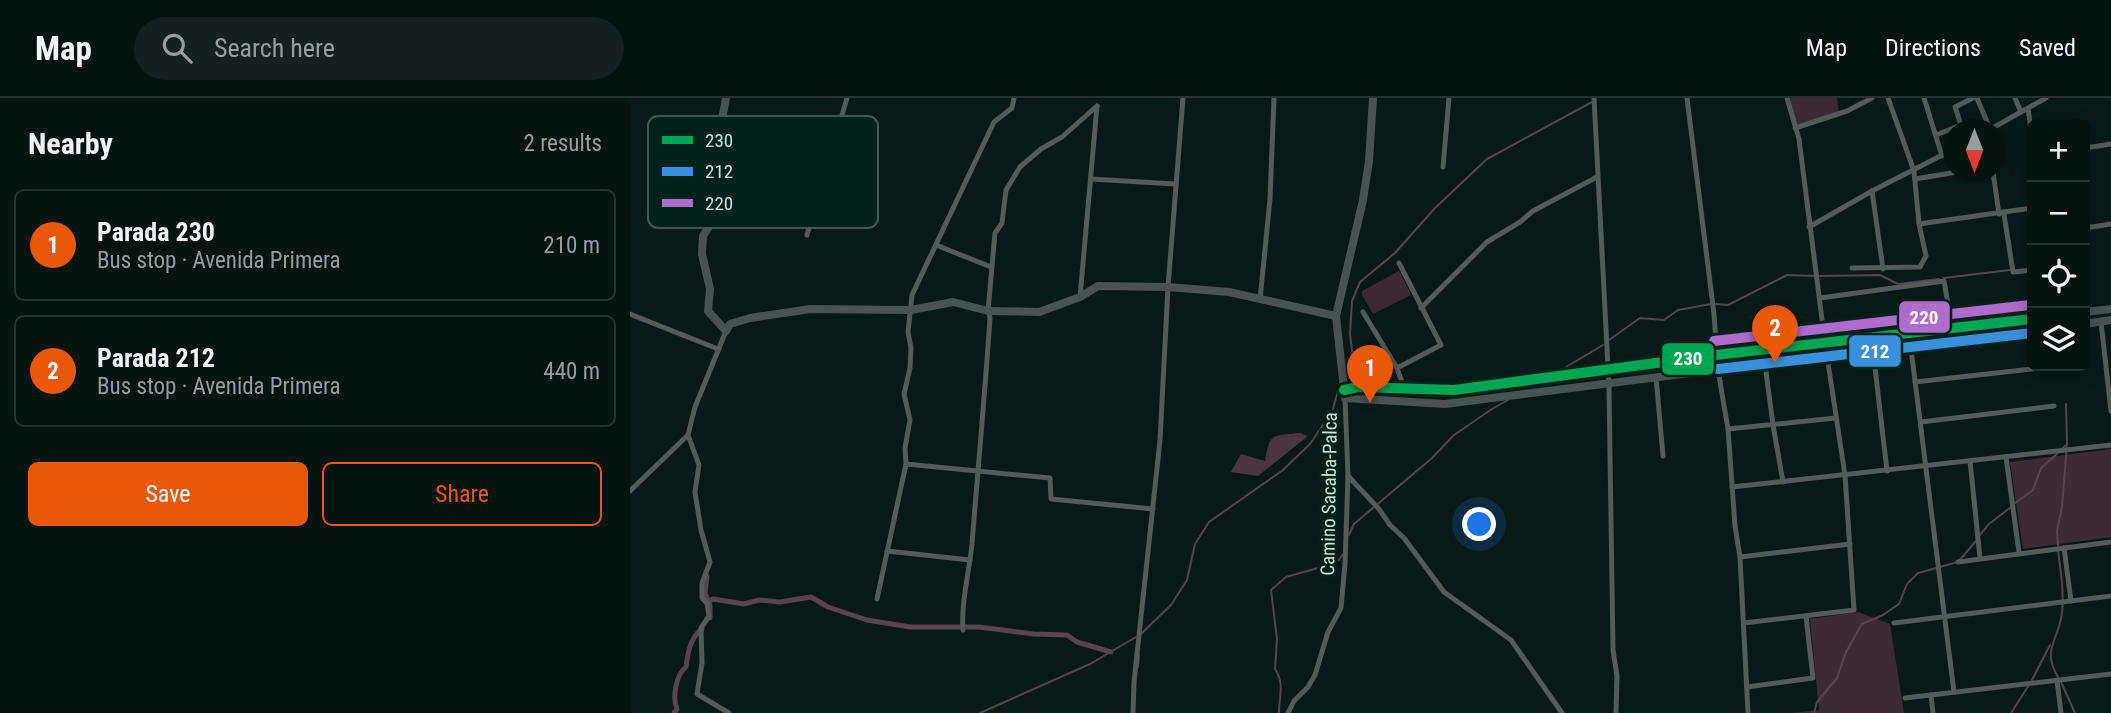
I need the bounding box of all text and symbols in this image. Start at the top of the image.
search box [134,17,624,80]
text: Map [35,29,92,68]
icon: search [158,29,196,67]
text: Search here [214,33,335,63]
text: Map [1806,34,1847,62]
text: Directions [1885,34,1981,62]
text: Saved [2019,34,2076,62]
legend [648,116,878,228]
north arrow [1943,119,2006,182]
map controls [2027,119,2090,371]
button: + [2027,119,2090,182]
text: Nearby [28,126,113,161]
text: 230 [705,129,733,152]
text: 2 results [524,130,602,157]
text: 212 [705,160,733,183]
button: − [2027,182,2090,245]
text: 220 [705,192,733,215]
text: Parada 230 [97,217,215,247]
text: 1 [47,232,59,259]
text: 210 m [543,232,600,259]
button: locate [2027,245,2090,308]
text: Bus stop · Avenida Primera [97,247,341,274]
line badge: 220 [1898,300,1951,334]
pin: 2 [1752,305,1798,363]
text: 220 [1910,306,1938,329]
button: layers [2027,308,2090,371]
line badge: 212 [1848,334,1902,368]
text: 212 [1861,340,1889,363]
line badge: 230 [1661,342,1715,376]
text: Parada 212 [97,343,215,373]
pin: 1 [1347,345,1393,403]
text: 230 [1674,347,1702,370]
text: 2 [47,358,59,385]
text: 440 m [543,358,600,385]
text: Bus stop · Avenida Primera [97,373,341,400]
street label: Camino Sacaba-Palca [1316,412,1342,576]
button: Save [28,462,308,526]
button: Share [322,462,602,526]
your location [1462,507,1496,541]

